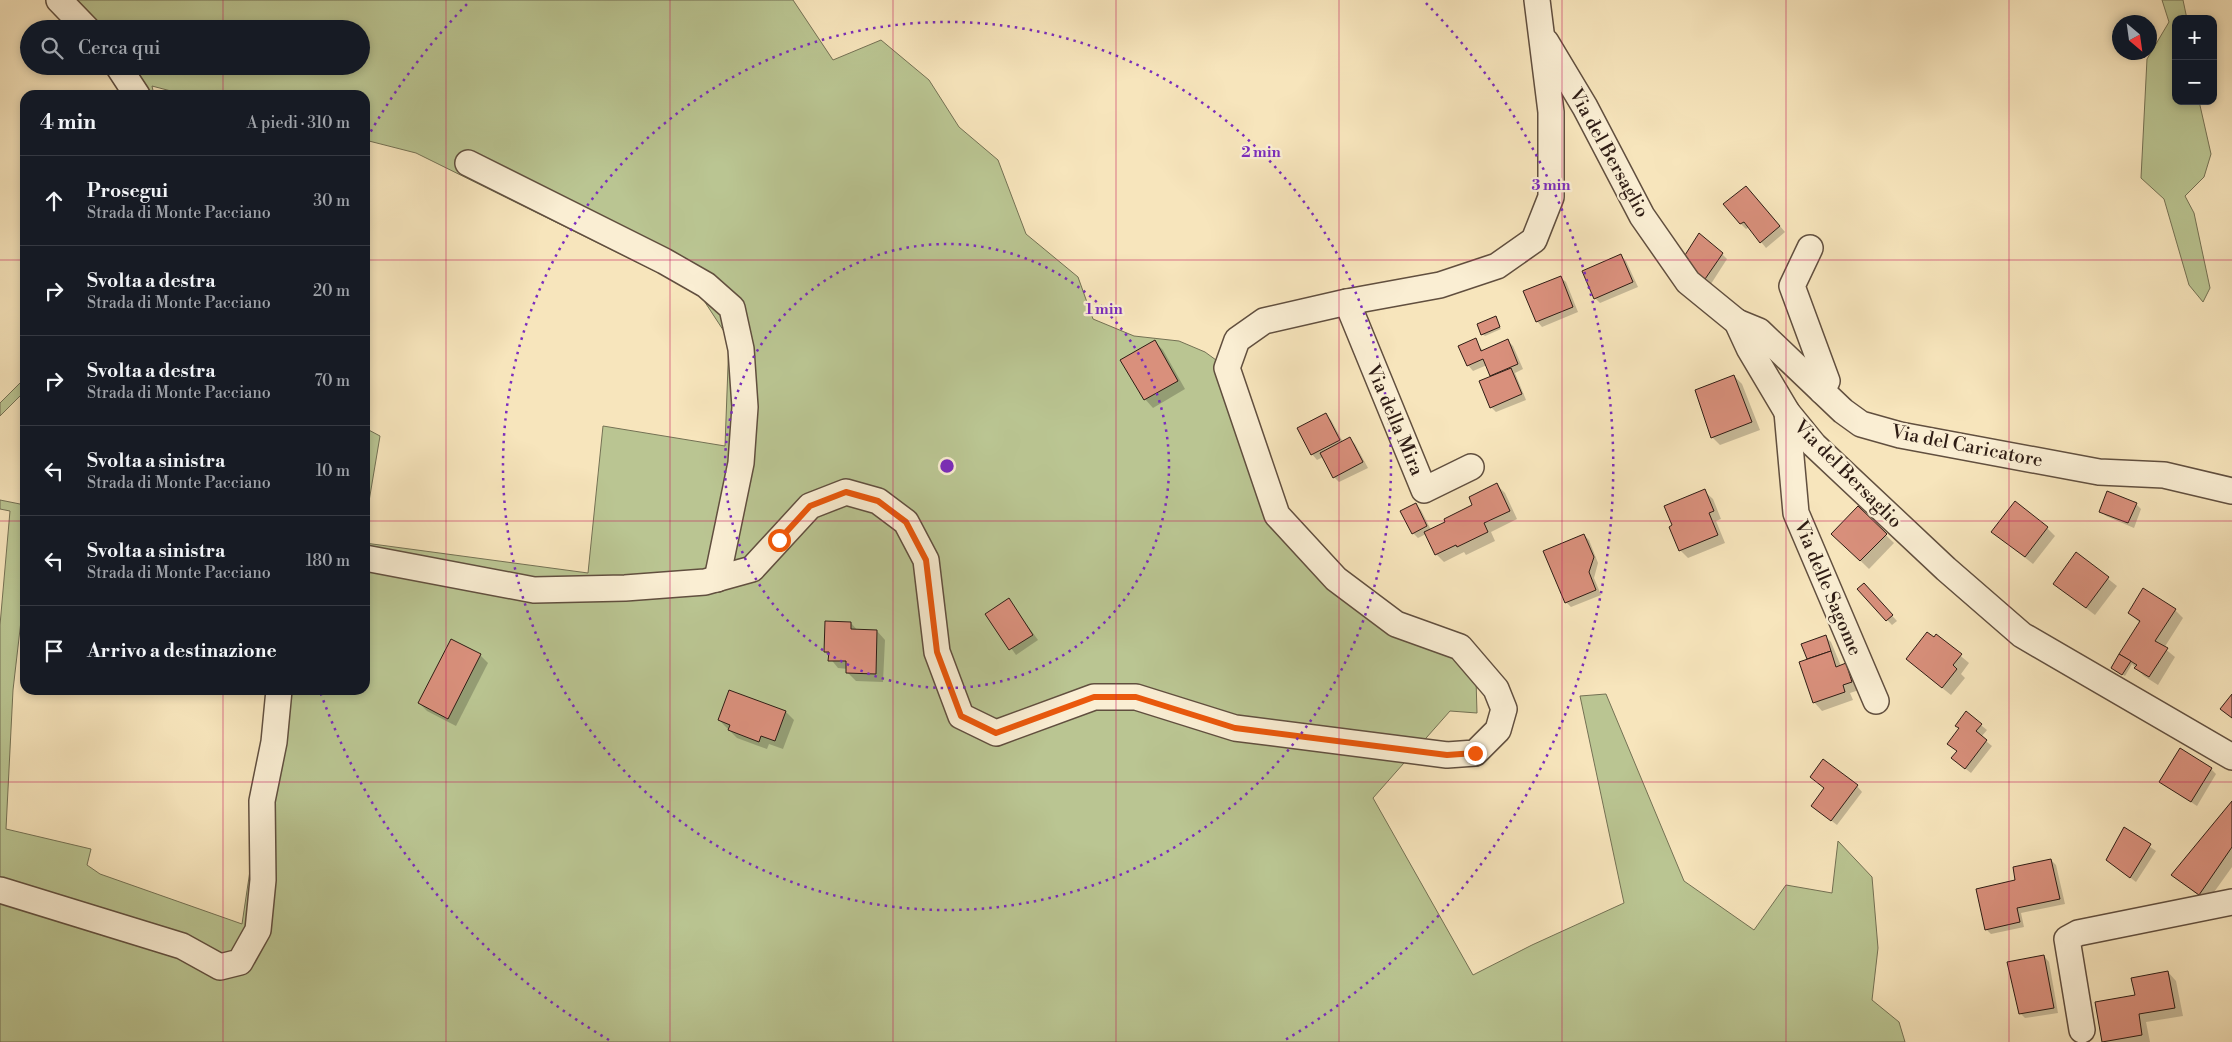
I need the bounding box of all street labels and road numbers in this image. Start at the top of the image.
street label: Via del Bersaglio [1563,83,1654,222]
street label: Via della Mira [1360,360,1429,479]
street label: Via del Bersaglio [1788,414,1907,533]
street label: Via del Caricatore [1888,419,2045,472]
street label: Via delle Sagome [1788,516,1867,659]

